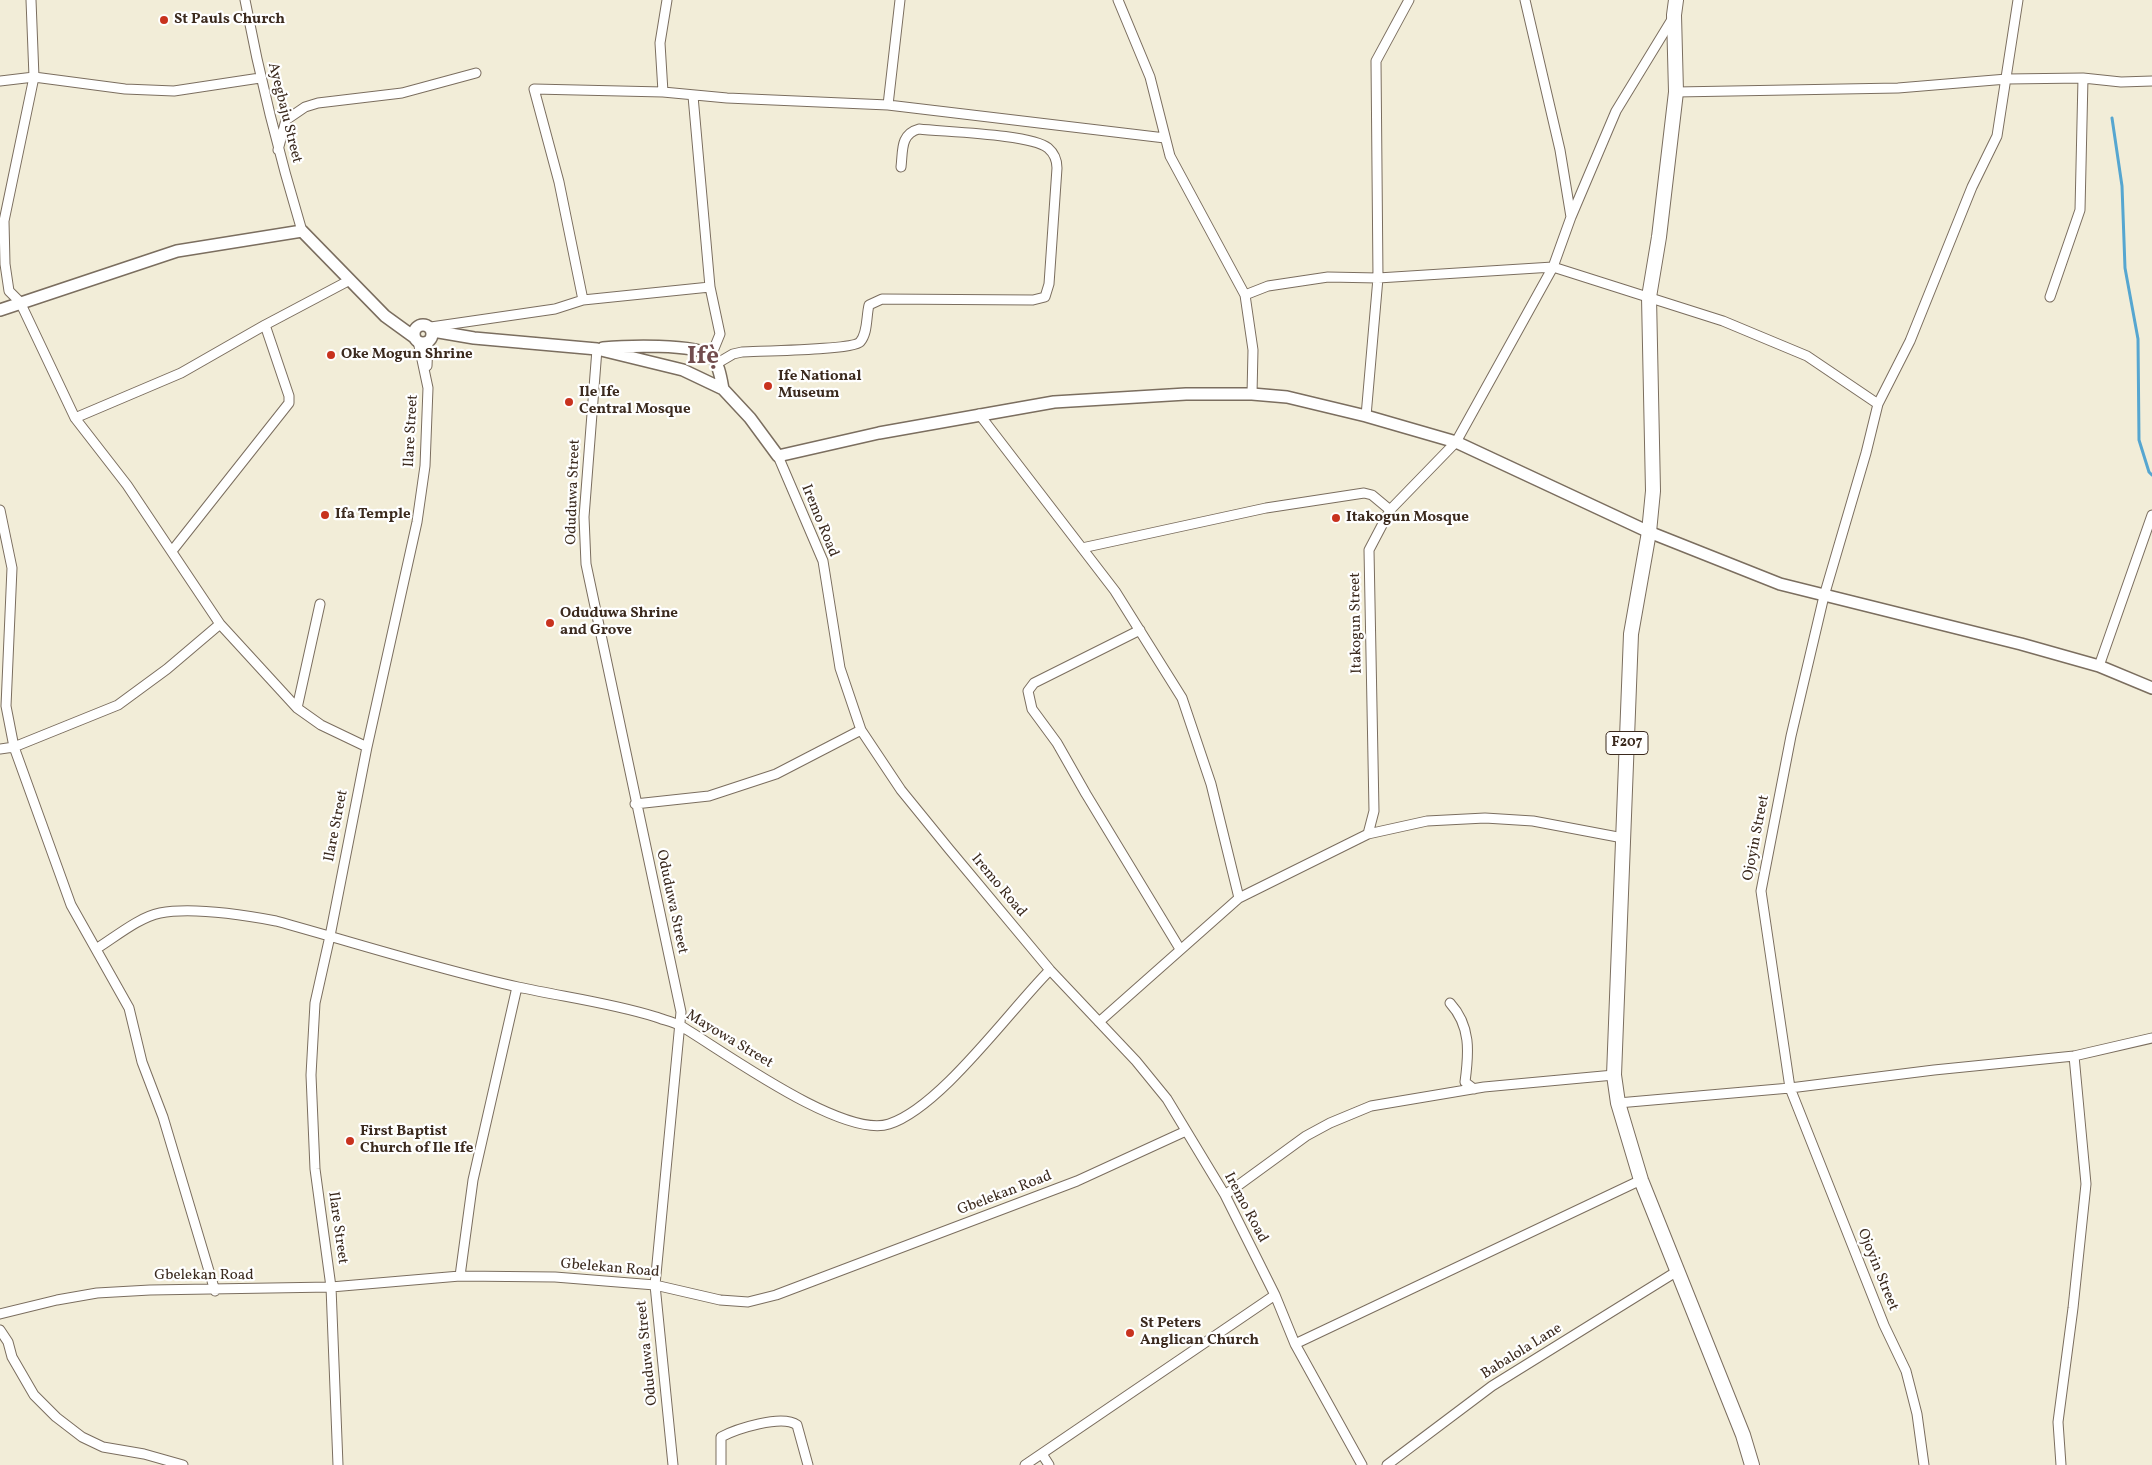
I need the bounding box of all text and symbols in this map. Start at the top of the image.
place label: St Pauls Church [174,11,285,29]
marker: St Pauls Church [158,14,170,26]
street label: Ayegbaju Street [263,61,305,165]
district label: Ifẹ̀ [687,343,719,373]
place label: Oke Mogun Shrine [341,346,473,364]
marker: Oke Mogun Shrine [325,349,337,361]
place label: Ife National Museum [778,368,862,403]
marker: Ife National Museum [762,380,774,392]
place label: Ile Ife Central Mosque [579,384,691,419]
street label: Ilare Street [401,394,423,468]
marker: Ile Ife Central Mosque [563,396,575,408]
street label: Oduduwa Street [563,439,585,545]
street label: Iremo Road [796,482,842,560]
place label: Ifa Temple [335,506,411,524]
marker: Ifa Temple [319,509,331,521]
place label: Itakogun Mosque [1346,509,1469,527]
marker: Itakogun Mosque [1330,512,1342,524]
street label: Itakogun Street [1347,572,1367,674]
place label: Oduduwa Shrine and Grove [560,605,678,640]
marker: Oduduwa Shrine and Grove [544,617,556,629]
road number: F207 [1606,731,1648,754]
street label: Ilare Street [321,788,353,864]
street label: Ojoyin Street [1740,794,1774,882]
street label: Oduduwa Street [651,848,691,956]
street label: Iremo Road [966,851,1030,921]
street label: Mayowa Street [682,1007,776,1073]
place label: First Baptist Church of Ile Ife [360,1123,473,1158]
marker: First Baptist Church of Ile Ife [344,1135,356,1147]
street label: Gbelekan Road [955,1168,1055,1220]
street label: Iremo Road [1219,1170,1271,1246]
street label: Ilare Street [323,1191,351,1265]
street label: Ojoyin Street [1852,1226,1902,1314]
street label: Gbelekan Road [560,1256,660,1282]
street label: Gbelekan Road [154,1267,254,1285]
street label: Oduduwa Street [634,1299,662,1407]
place label: St Peters Anglican Church [1140,1315,1259,1350]
street label: Babalola Lane [1478,1320,1566,1384]
marker: St Peters Anglican Church [1124,1327,1136,1339]

